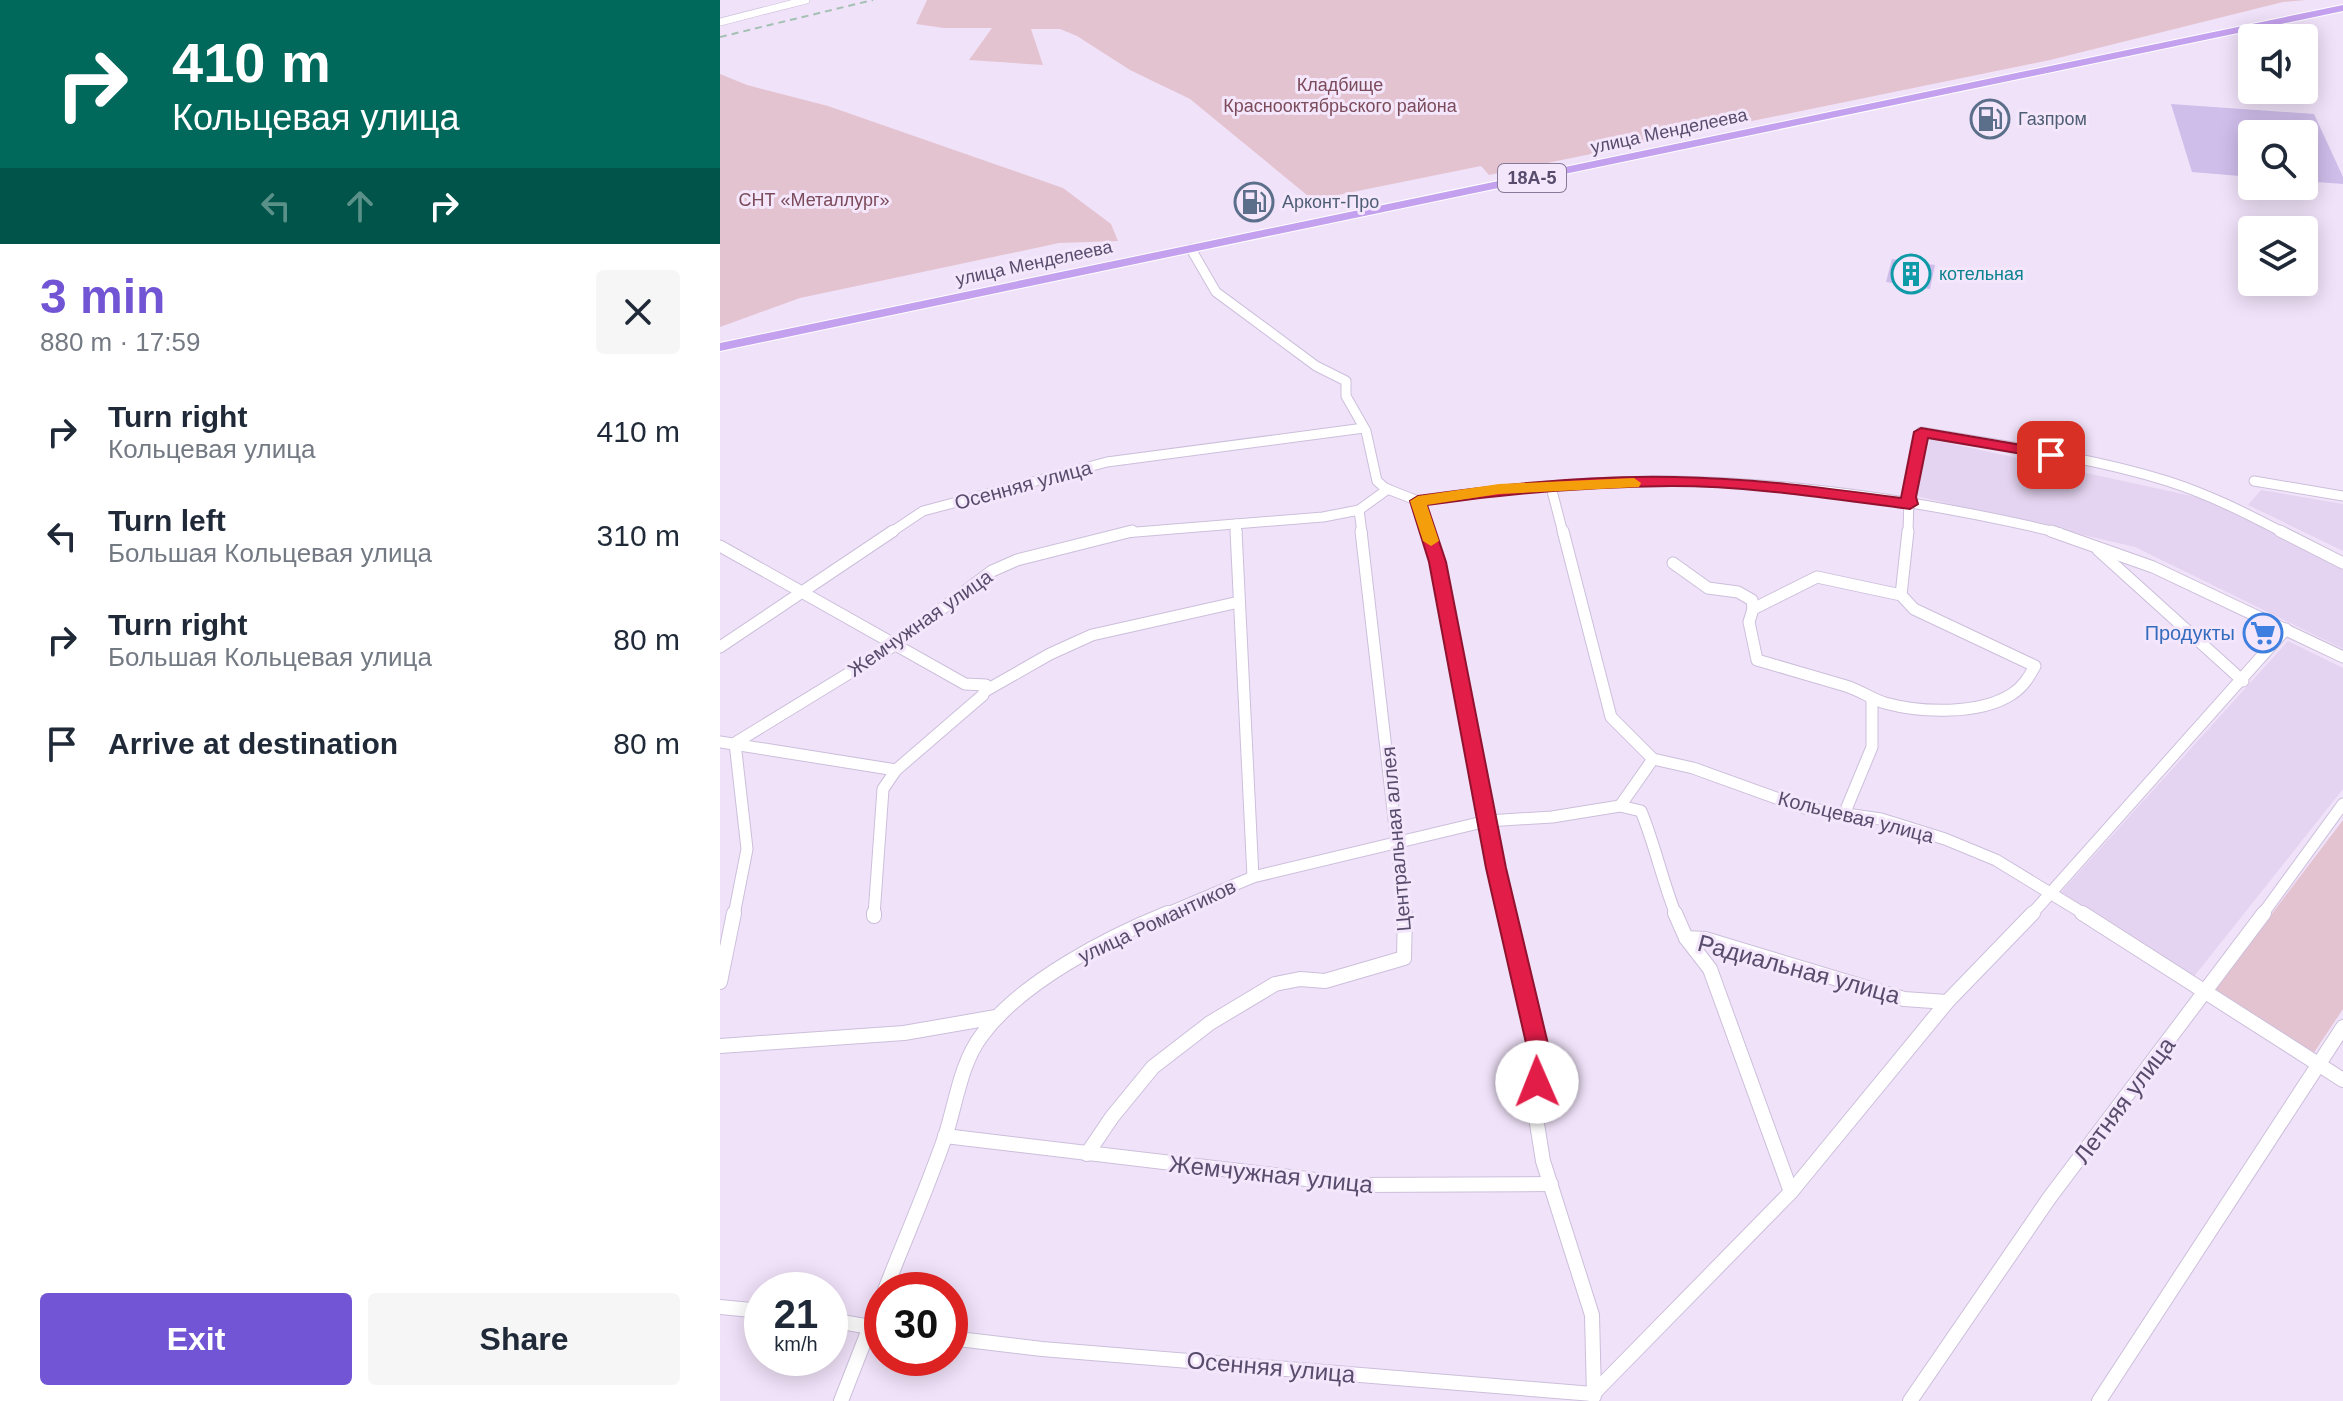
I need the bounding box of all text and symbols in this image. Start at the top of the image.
map controls [2238,24,2318,296]
button: sound [2238,24,2318,104]
text: 410 m [172,31,331,94]
icon: right [40,32,144,136]
park label: Кладбище Краснооктябрьского района [1223,75,1458,116]
text: Кольцевая улица [172,97,459,138]
fuel station icon: Газпром [1969,98,2011,140]
street label: улица Менделеева [1589,104,1750,157]
place label: Газпром [2018,109,2087,129]
button: search [2238,120,2318,200]
road number: 18А-5 [1498,164,1566,192]
fuel station icon: Арконт-Про [1233,181,1275,223]
icon: left [254,184,298,228]
icon: ahead [338,184,382,228]
icon: right [422,184,466,228]
park label: СНТ «Металлург» [738,190,890,210]
place label: Арконт-Про [1282,192,1379,212]
button: layers [2238,216,2318,296]
street label: улица Менделеева [954,236,1115,289]
building icon: котельная [1890,253,1932,295]
place label: котельная [1939,264,2024,284]
text: 3 min [40,270,165,323]
button: close [596,270,680,354]
text: 880 m · 17:59 [40,327,200,357]
text: Turn right [108,400,247,433]
icon: right [40,410,84,454]
text: 410 m [597,415,680,448]
pin [2017,421,2085,489]
icon: arrive [2029,433,2073,477]
text: Кольцевая улица [108,434,316,464]
street label: Осенняя улица [952,456,1095,514]
text: Turn left [108,504,226,537]
icon: left [40,514,84,558]
text: 310 m [597,519,680,552]
text: Большая Кольцевая улица [108,538,432,568]
street label: Жемчужная улица [844,565,997,681]
text: Turn right [108,608,247,641]
supermarket icon: Продукты [2242,612,2284,654]
icon: right [40,618,84,662]
place label: Продукты [2145,622,2235,644]
text: 80 m [613,623,680,656]
text: Большая Кольцевая улица [108,642,432,672]
icon: arrive [40,722,84,766]
text: Arrive at destination [108,727,398,760]
text: 80 m [613,727,680,760]
street label: Центральная аллея [1377,746,1415,932]
street label: Кольцевая улица [1776,787,1937,847]
street label: улица Романтиков [1075,875,1239,967]
street label: Радиальная улица [1695,929,1904,1009]
street label: Летняя улица [2068,1031,2181,1168]
position arrow [1495,1040,1579,1124]
street label: Жемчужная улица [1168,1150,1375,1198]
speed limit sign: 30 [864,1272,968,1376]
text: 21 [774,1292,818,1336]
button: Exit [40,1293,352,1385]
button: Share [368,1293,680,1385]
text: km/h [774,1333,818,1355]
street label: Осенняя улица [1186,1346,1357,1388]

